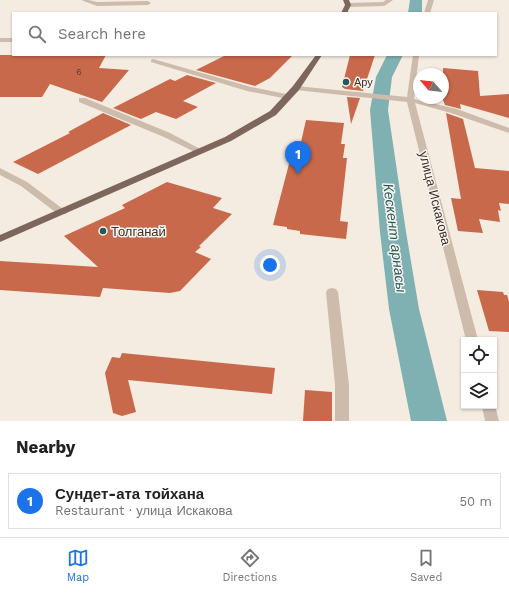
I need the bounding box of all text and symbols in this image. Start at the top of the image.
search box [12,12,497,56]
icon: search [26,23,48,45]
text: Search here [58,25,146,43]
house number: 6 [76,67,82,77]
north arrow [413,68,449,104]
place label: Ару [354,76,373,89]
marker: Ару [341,77,351,87]
pin: 1 [285,141,311,174]
street label: улица Искакова [416,149,454,247]
water label: Кескент арнасы [380,183,410,294]
place label: Толганай [111,224,166,239]
marker: Толганай [98,226,108,236]
your location [260,255,280,275]
map controls [461,337,497,409]
button: locate [461,337,497,373]
button: layers [461,373,497,409]
text: Nearby [16,437,75,457]
text: Сундет-ата тойхана [55,485,204,503]
text: 1 [27,494,33,509]
text: 50 m [460,494,492,509]
text: Restaurant · улица Искакова [55,503,233,518]
tab: Map [67,547,89,584]
tab: Directions [223,547,277,584]
tab: Saved [410,547,442,584]

